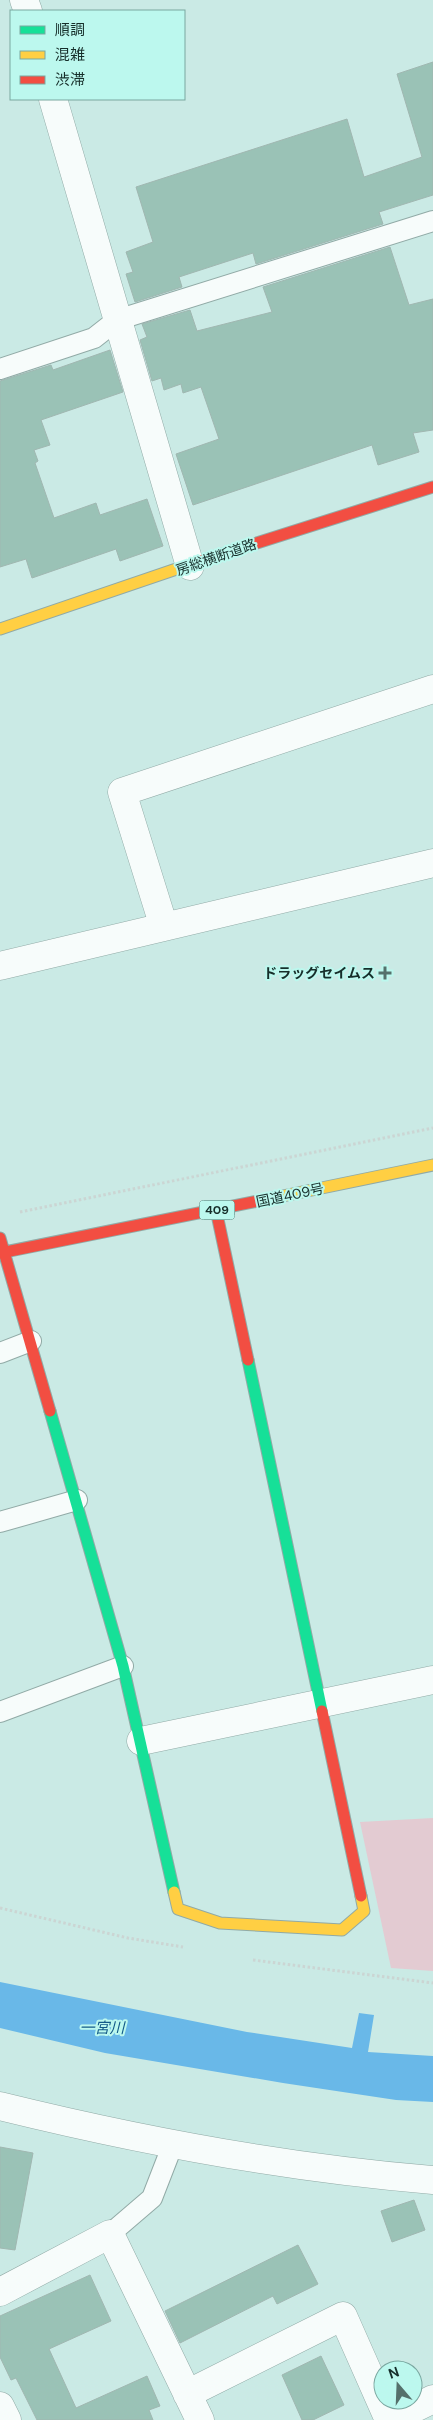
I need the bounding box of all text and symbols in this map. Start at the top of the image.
legend [10,10,185,100]
text: 順調 [55,20,85,40]
text: 混雑 [55,45,85,65]
text: 渋滞 [55,70,85,90]
street label: 房総横断道路 [173,535,259,579]
place label: ドラッグセイムス [263,964,375,982]
marker: ドラッグセイムス [379,967,391,979]
street label: 国道409号 [254,1179,326,1211]
road number: 409 [200,1200,234,1220]
water label: 一宮川 [79,2018,126,2038]
north arrow [373,2360,423,2410]
text: N [386,2363,402,2383]

